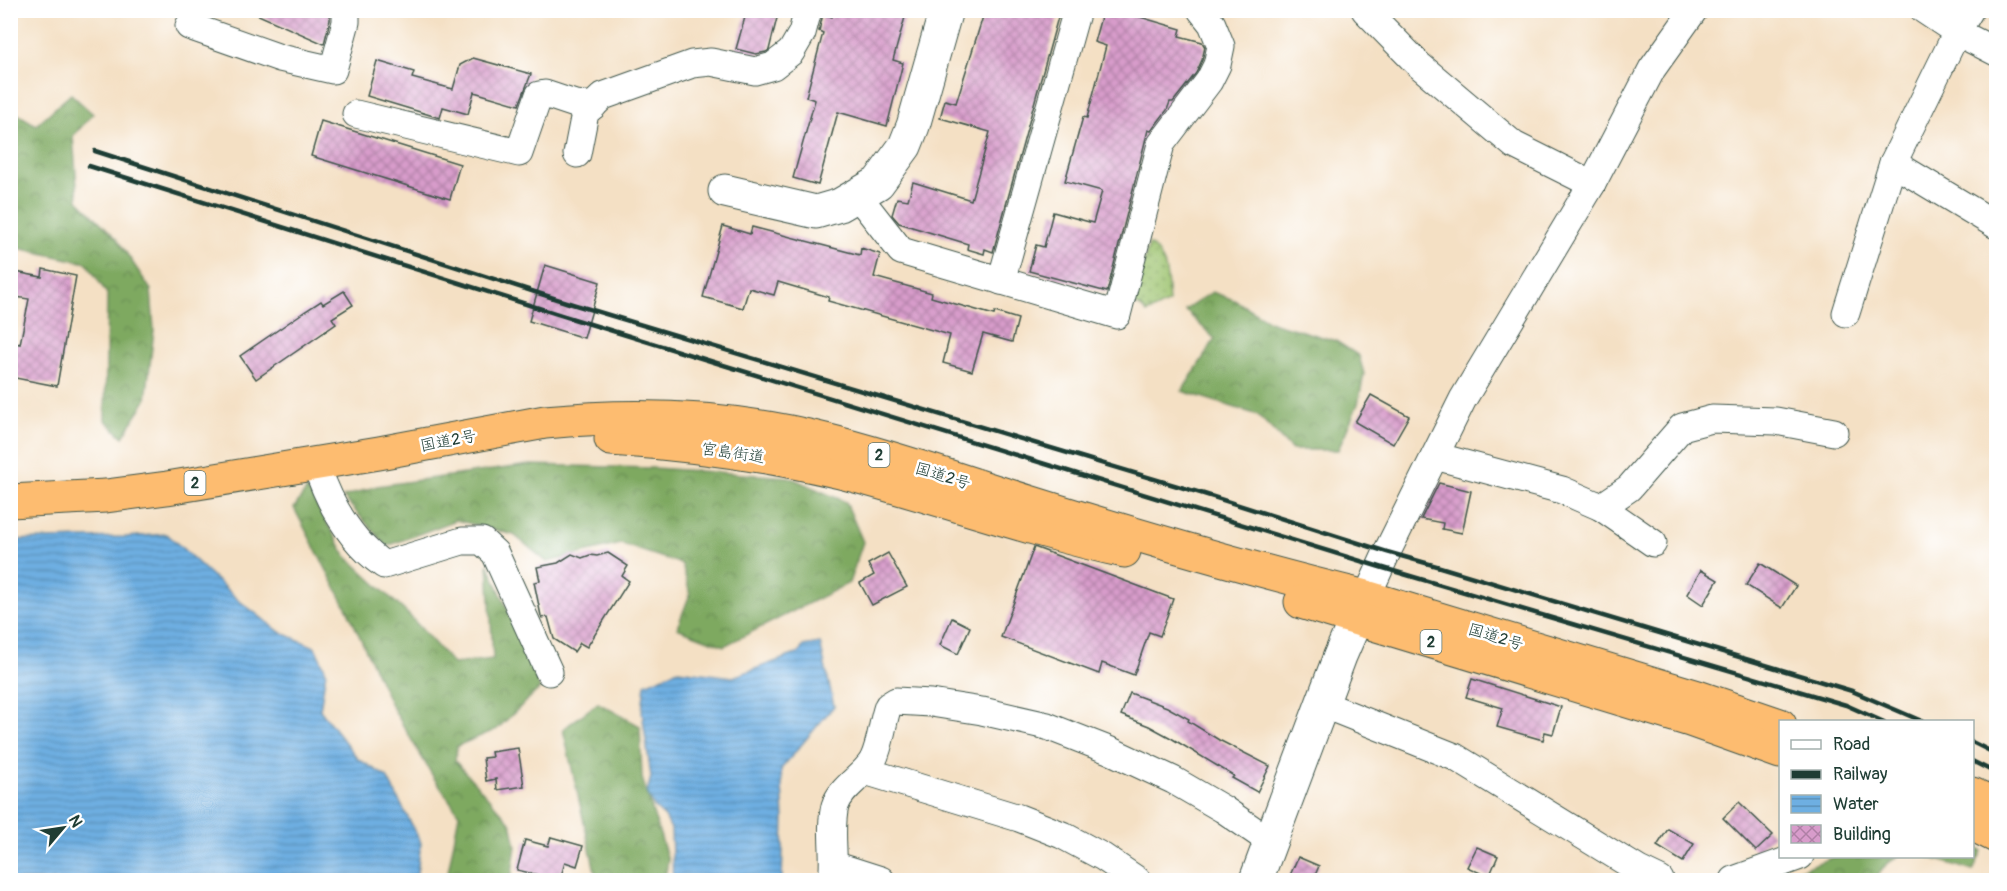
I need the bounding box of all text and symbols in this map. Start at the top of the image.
street label: 国道2号 [418,426,478,456]
street label: 宮島街道 [700,439,766,467]
road number: 2 [868,443,890,467]
street label: 国道2号 [913,458,973,494]
road number: 2 [184,471,206,495]
street label: 国道2号 [1466,619,1526,655]
road number: 2 [1420,630,1442,654]
legend [1779,720,1974,858]
text: Road [1833,733,1870,756]
text: Railway [1833,763,1888,786]
text: Water [1833,793,1879,816]
north arrow [33,798,93,858]
text: N [64,812,87,831]
text: Building [1833,823,1891,846]

